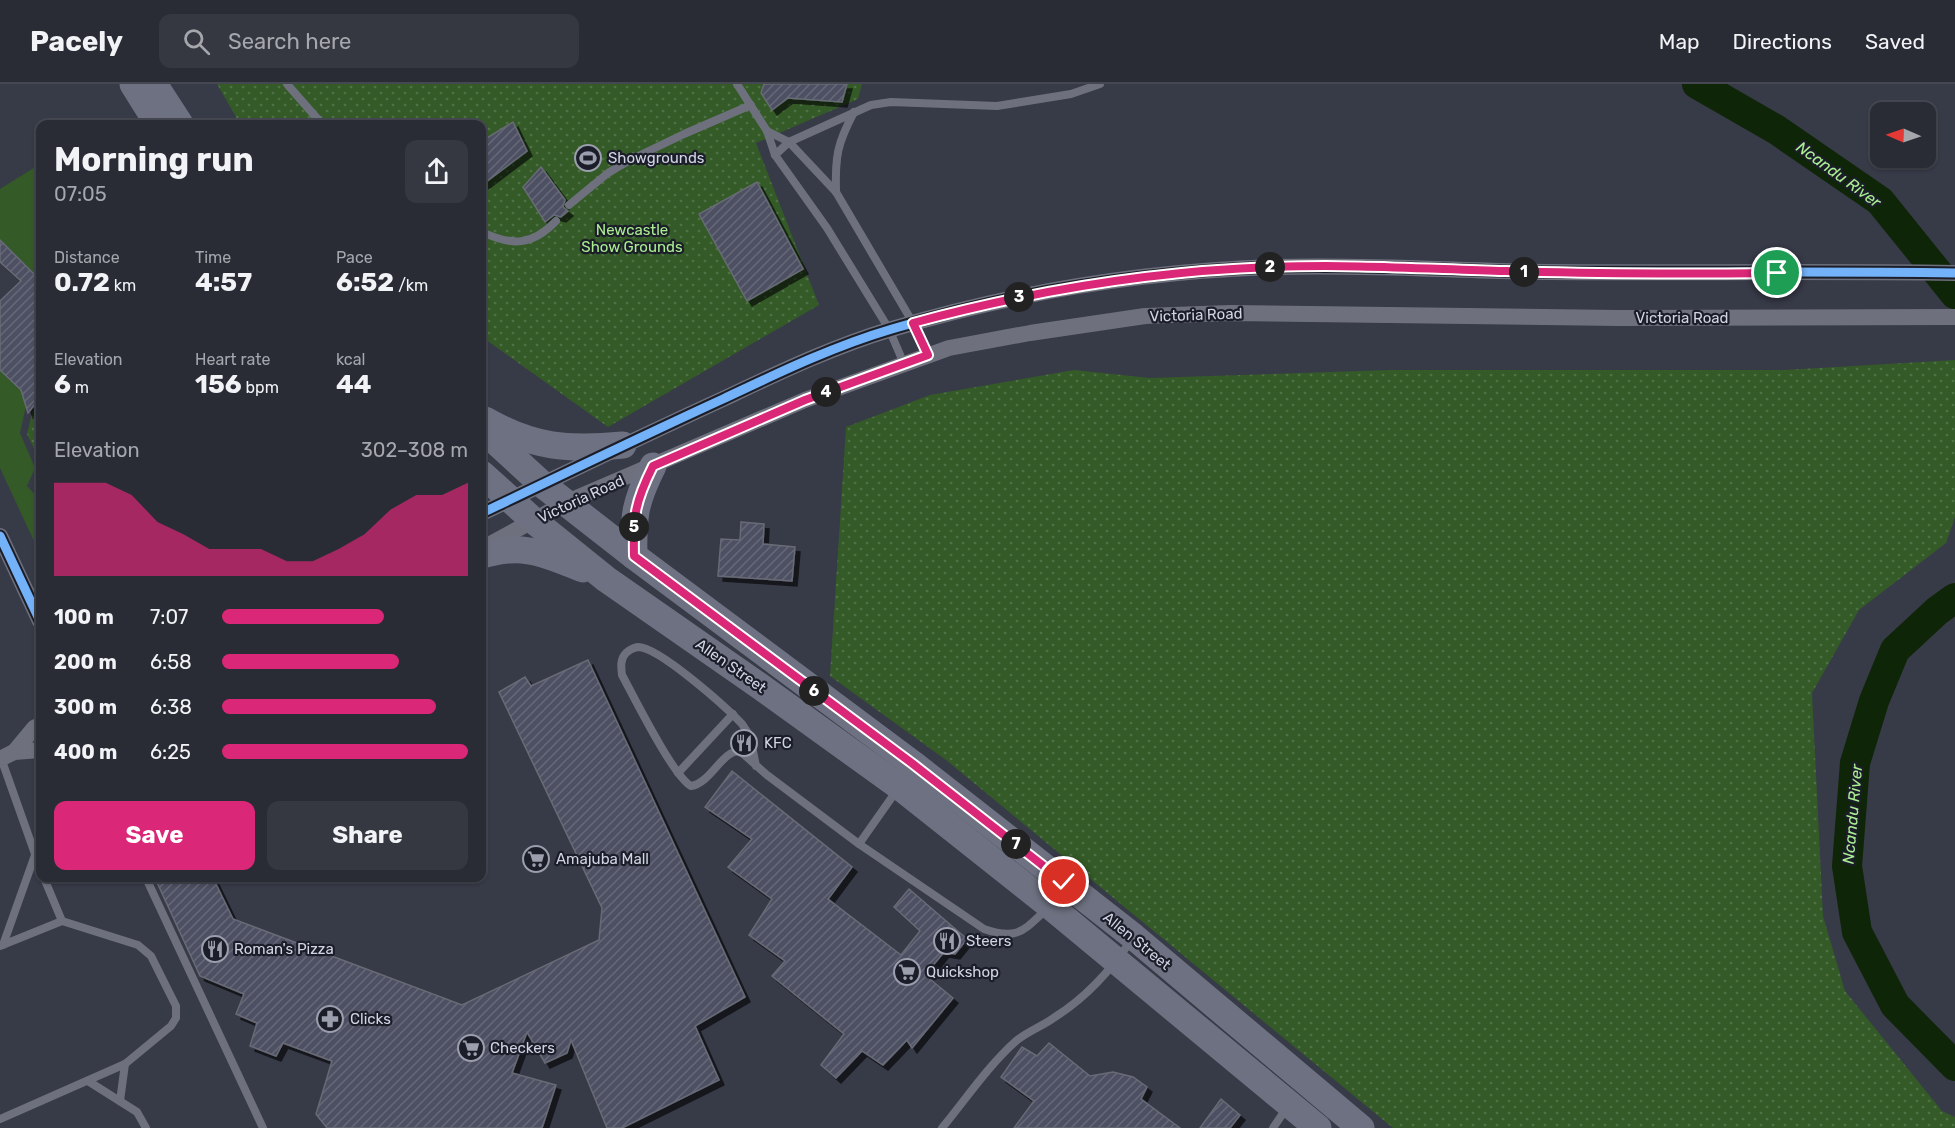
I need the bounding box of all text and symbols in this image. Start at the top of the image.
search box [159,14,579,68]
text: Pacely [30,25,123,58]
icon: search [180,25,213,58]
text: Search here [228,28,351,55]
text: Map [1659,29,1700,54]
text: Directions [1733,29,1832,54]
text: Saved [1865,29,1925,54]
north arrow [1870,102,1936,168]
map controls [1870,102,1936,168]
water label: Ncandu River [1793,137,1886,212]
text: Morning run [54,140,254,179]
button: share [405,140,468,203]
sports icon: Showgrounds [573,143,603,173]
place label: Showgrounds [608,149,705,167]
text: 07:05 [54,182,107,206]
park label: Newcastle Show Grounds [581,221,683,256]
pin [1751,247,1802,298]
text: Distance [54,248,120,267]
text: Time [195,248,231,267]
text: Pace [336,248,373,267]
pin: 2 [1255,252,1285,282]
icon: arrive [1760,256,1793,289]
text: 2 [1265,257,1275,276]
pin: 1 [1509,257,1539,287]
text: 1 [1520,262,1528,281]
text: 0.72 [54,267,110,298]
text: 4:57 [195,267,252,298]
text: 6:52 [336,267,394,298]
text: km [110,276,136,295]
text: /km [394,276,428,295]
pin: 3 [1004,282,1034,312]
text: 3 [1014,287,1024,306]
street label: Victoria Road [1149,304,1243,326]
street label: Victoria Road [1636,309,1729,327]
text: Elevation [54,350,123,369]
text: Heart rate [195,350,270,369]
text: kcal [336,350,365,369]
text: 6 [54,369,71,400]
text: 156 [195,369,242,400]
text: 44 [336,369,372,400]
pin: 4 [811,377,841,407]
text: m [71,378,89,397]
text: bpm [242,378,279,397]
text: 4 [821,382,831,401]
text: Elevation [54,438,140,462]
text: 302–308 m [361,438,468,462]
street label: Victoria Road [535,471,627,527]
pin: 5 [619,512,649,542]
text: 5 [629,517,639,536]
text: 100 m [54,605,114,629]
text: 7:07 [150,605,188,629]
street label: Allen Street [692,635,770,697]
text: 200 m [54,650,117,674]
text: 6:58 [150,650,192,674]
pin: 6 [799,676,829,706]
text: 6 [809,681,819,700]
text: 300 m [54,695,117,719]
text: 6:38 [150,695,192,719]
restaurant icon: KFC [729,728,759,758]
place label: KFC [764,734,792,752]
text: 400 m [54,740,117,764]
text: 6:25 [150,740,191,764]
water label: Ncandu River [1839,762,1866,865]
button: Save [54,801,255,870]
button: Share [267,801,468,870]
pin: 7 [1001,829,1031,859]
text: 7 [1011,834,1021,853]
supermarket icon: Amajuba Mall [521,844,551,874]
place label: Amajuba Mall [556,850,649,868]
pin [1038,856,1089,907]
icon: check [1047,865,1080,898]
street label: Allen Street [1100,908,1175,974]
restaurant icon: Steers [932,926,962,956]
place label: Steers [966,932,1012,950]
restaurant icon: Roman's Pizza [200,934,230,964]
place label: Roman's Pizza [234,940,334,958]
supermarket icon: Quickshop [892,957,922,987]
place label: Quickshop [926,963,999,981]
pharmacy icon: Clicks [315,1004,345,1034]
place label: Clicks [350,1010,391,1028]
supermarket icon: Checkers [456,1033,486,1063]
place label: Checkers [490,1039,555,1057]

